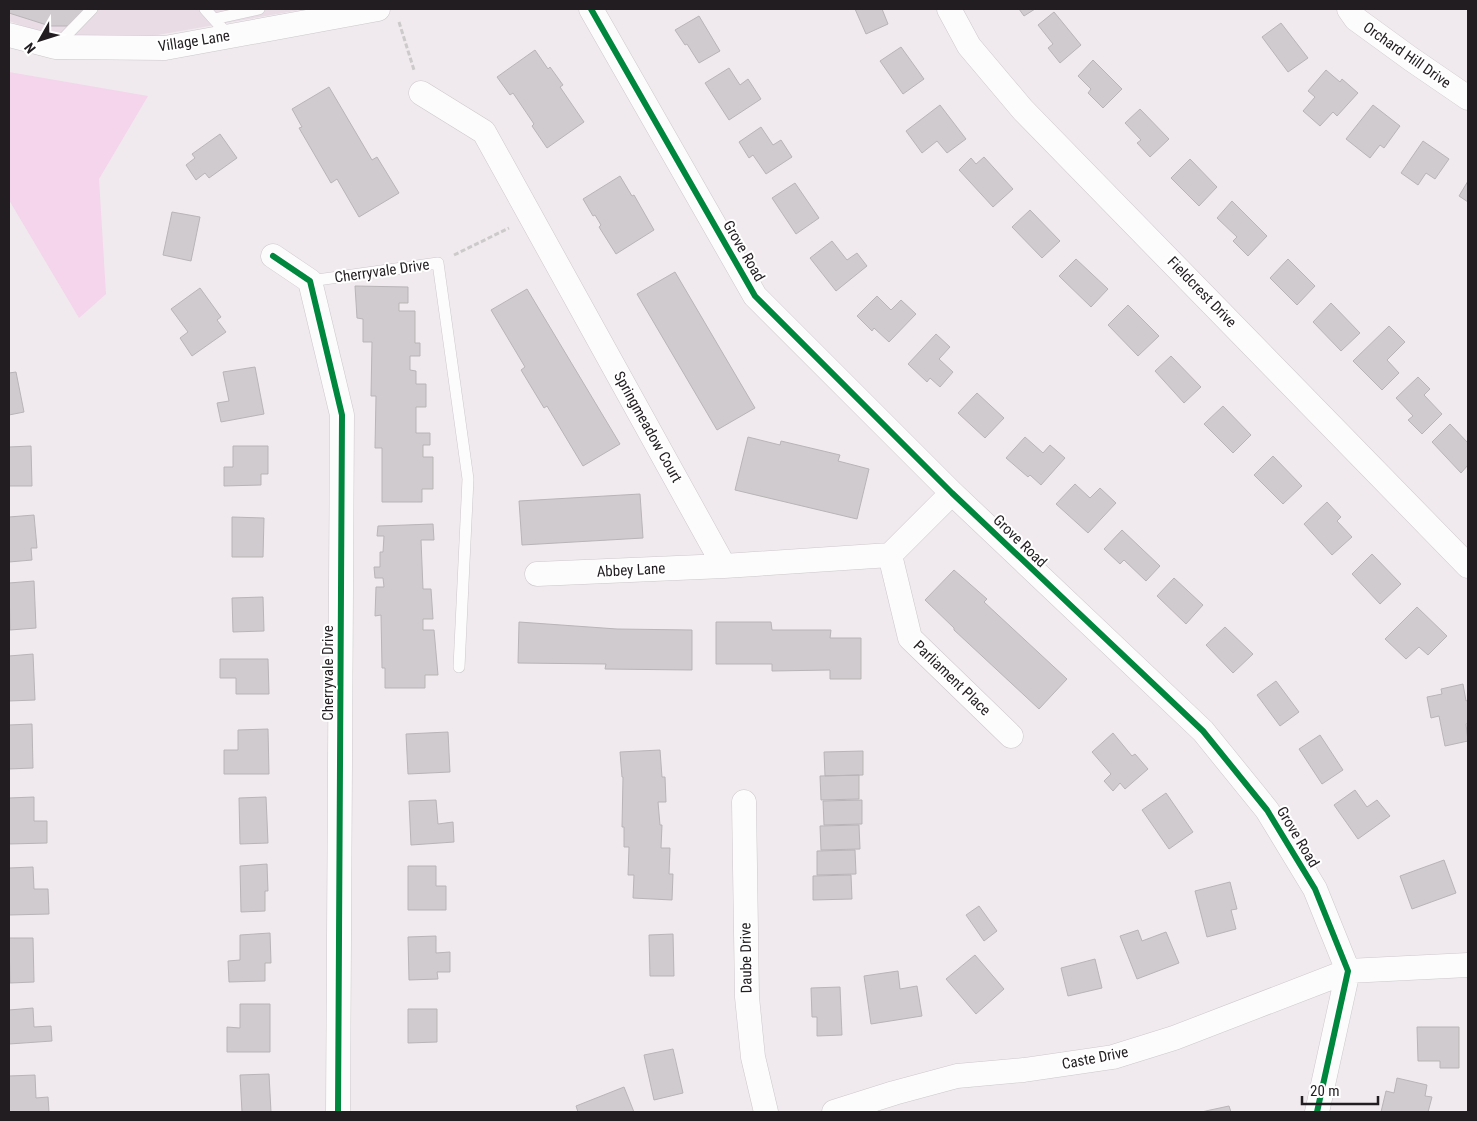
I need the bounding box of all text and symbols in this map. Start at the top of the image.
north arrow [15,15,65,65]
street label: Orchard Hill Drive [1360,18,1454,92]
street label: Village Lane [157,26,231,56]
text: N [21,40,39,57]
street label: Grove Road [719,217,769,285]
street label: Fieldcrest Drive [1164,253,1240,331]
street label: Cherryvale Drive [333,255,431,287]
street label: Springmeadow Court [610,368,686,486]
street label: Grove Road [989,511,1051,571]
street label: Abbey Lane [596,559,666,581]
street label: Cherryvale Drive [319,625,337,721]
street label: Parliament Place [910,637,994,719]
street label: Grove Road [1273,803,1323,871]
street label: Daube Drive [736,922,756,994]
street label: Caste Drive [1060,1043,1130,1073]
scale bar [1302,1074,1378,1106]
text: 20 m [1310,1082,1340,1100]

